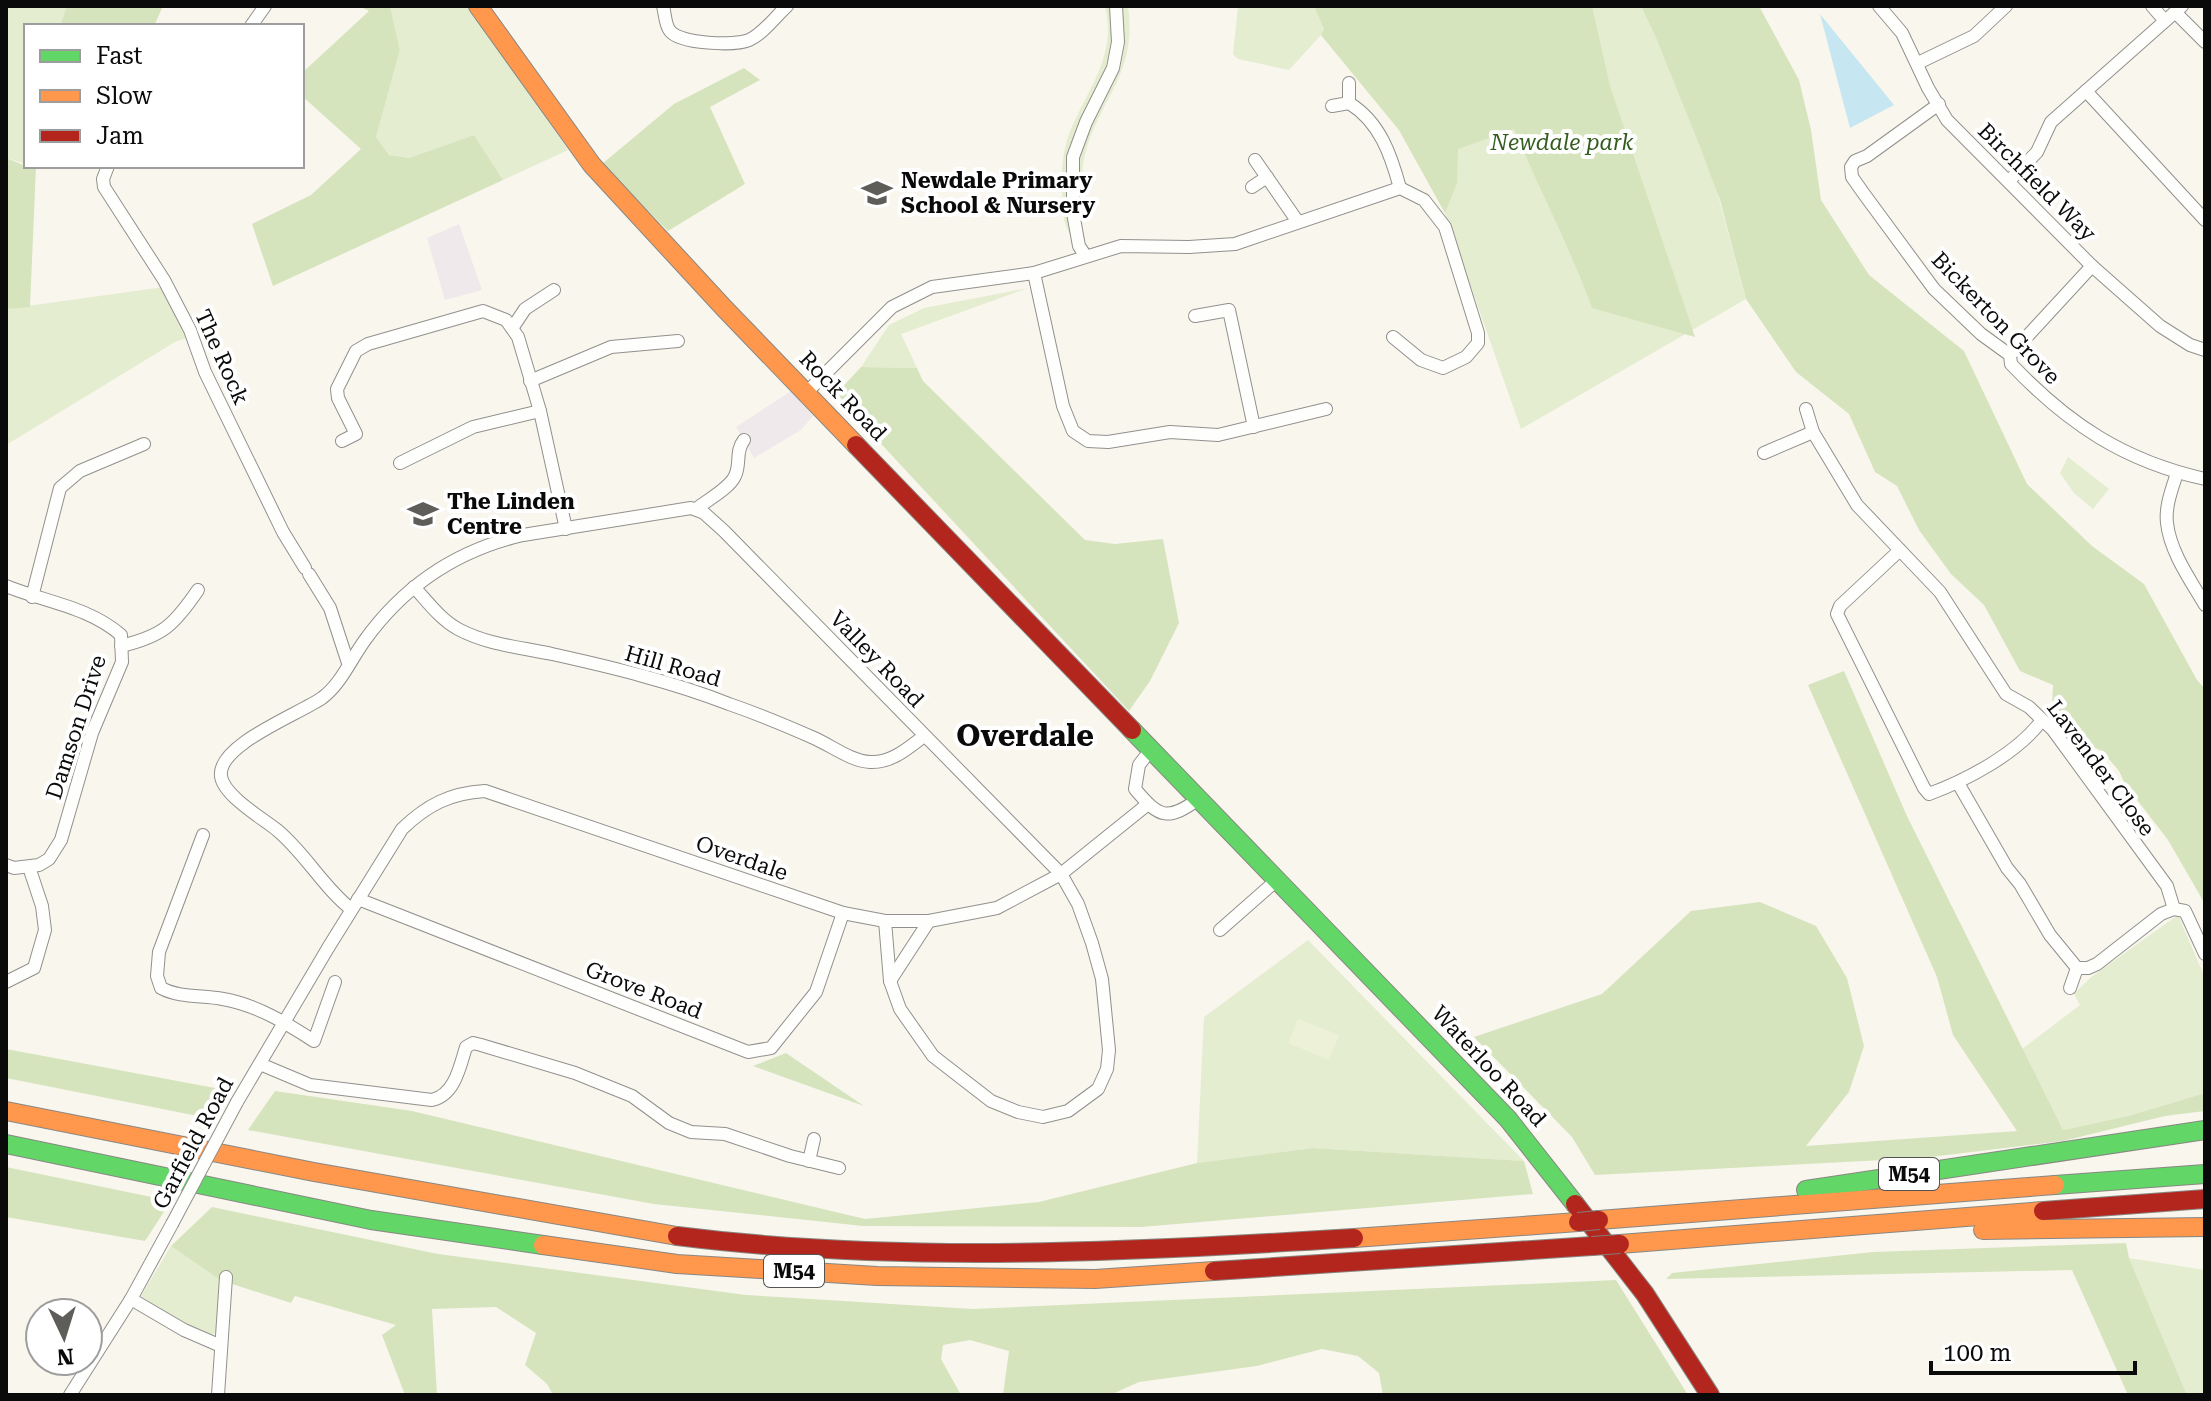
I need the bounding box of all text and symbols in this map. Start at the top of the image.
legend [24,24,304,168]
text: Fast [96,42,143,70]
text: Slow [96,82,153,110]
street label: Birchfield Way [1973,118,2101,246]
text: Jam [96,122,144,150]
park label: Newdale park [1490,130,1633,155]
place label: Newdale Primary School & Nursery [901,168,1096,218]
school or university icon: Newdale Primary School & Nursery [860,176,894,210]
street label: Bickerton Grove [1927,247,2065,389]
street label: The Rock [190,306,254,408]
street label: Rock Road [794,346,892,446]
place label: The Linden Centre [447,489,575,539]
school or university icon: The Linden Centre [406,497,440,531]
street label: Valley Road [825,606,929,712]
street label: Hill Road [622,640,724,692]
street label: Damson Drive [41,652,111,802]
street label: Lavender Close [2042,695,2160,841]
district label: Overdale [956,718,1094,753]
street label: Overdale [693,831,791,885]
street label: Grove Road [582,956,706,1024]
street label: Waterloo Road [1427,1001,1551,1131]
street label: Garfield Road [148,1073,238,1213]
road number: M54 [1879,1158,1939,1190]
road number: M54 [764,1255,824,1287]
north arrow [24,1297,104,1377]
scale bar [1931,1325,2135,1375]
text: 100 m [1943,1339,2011,1367]
text: N [56,1343,75,1370]

